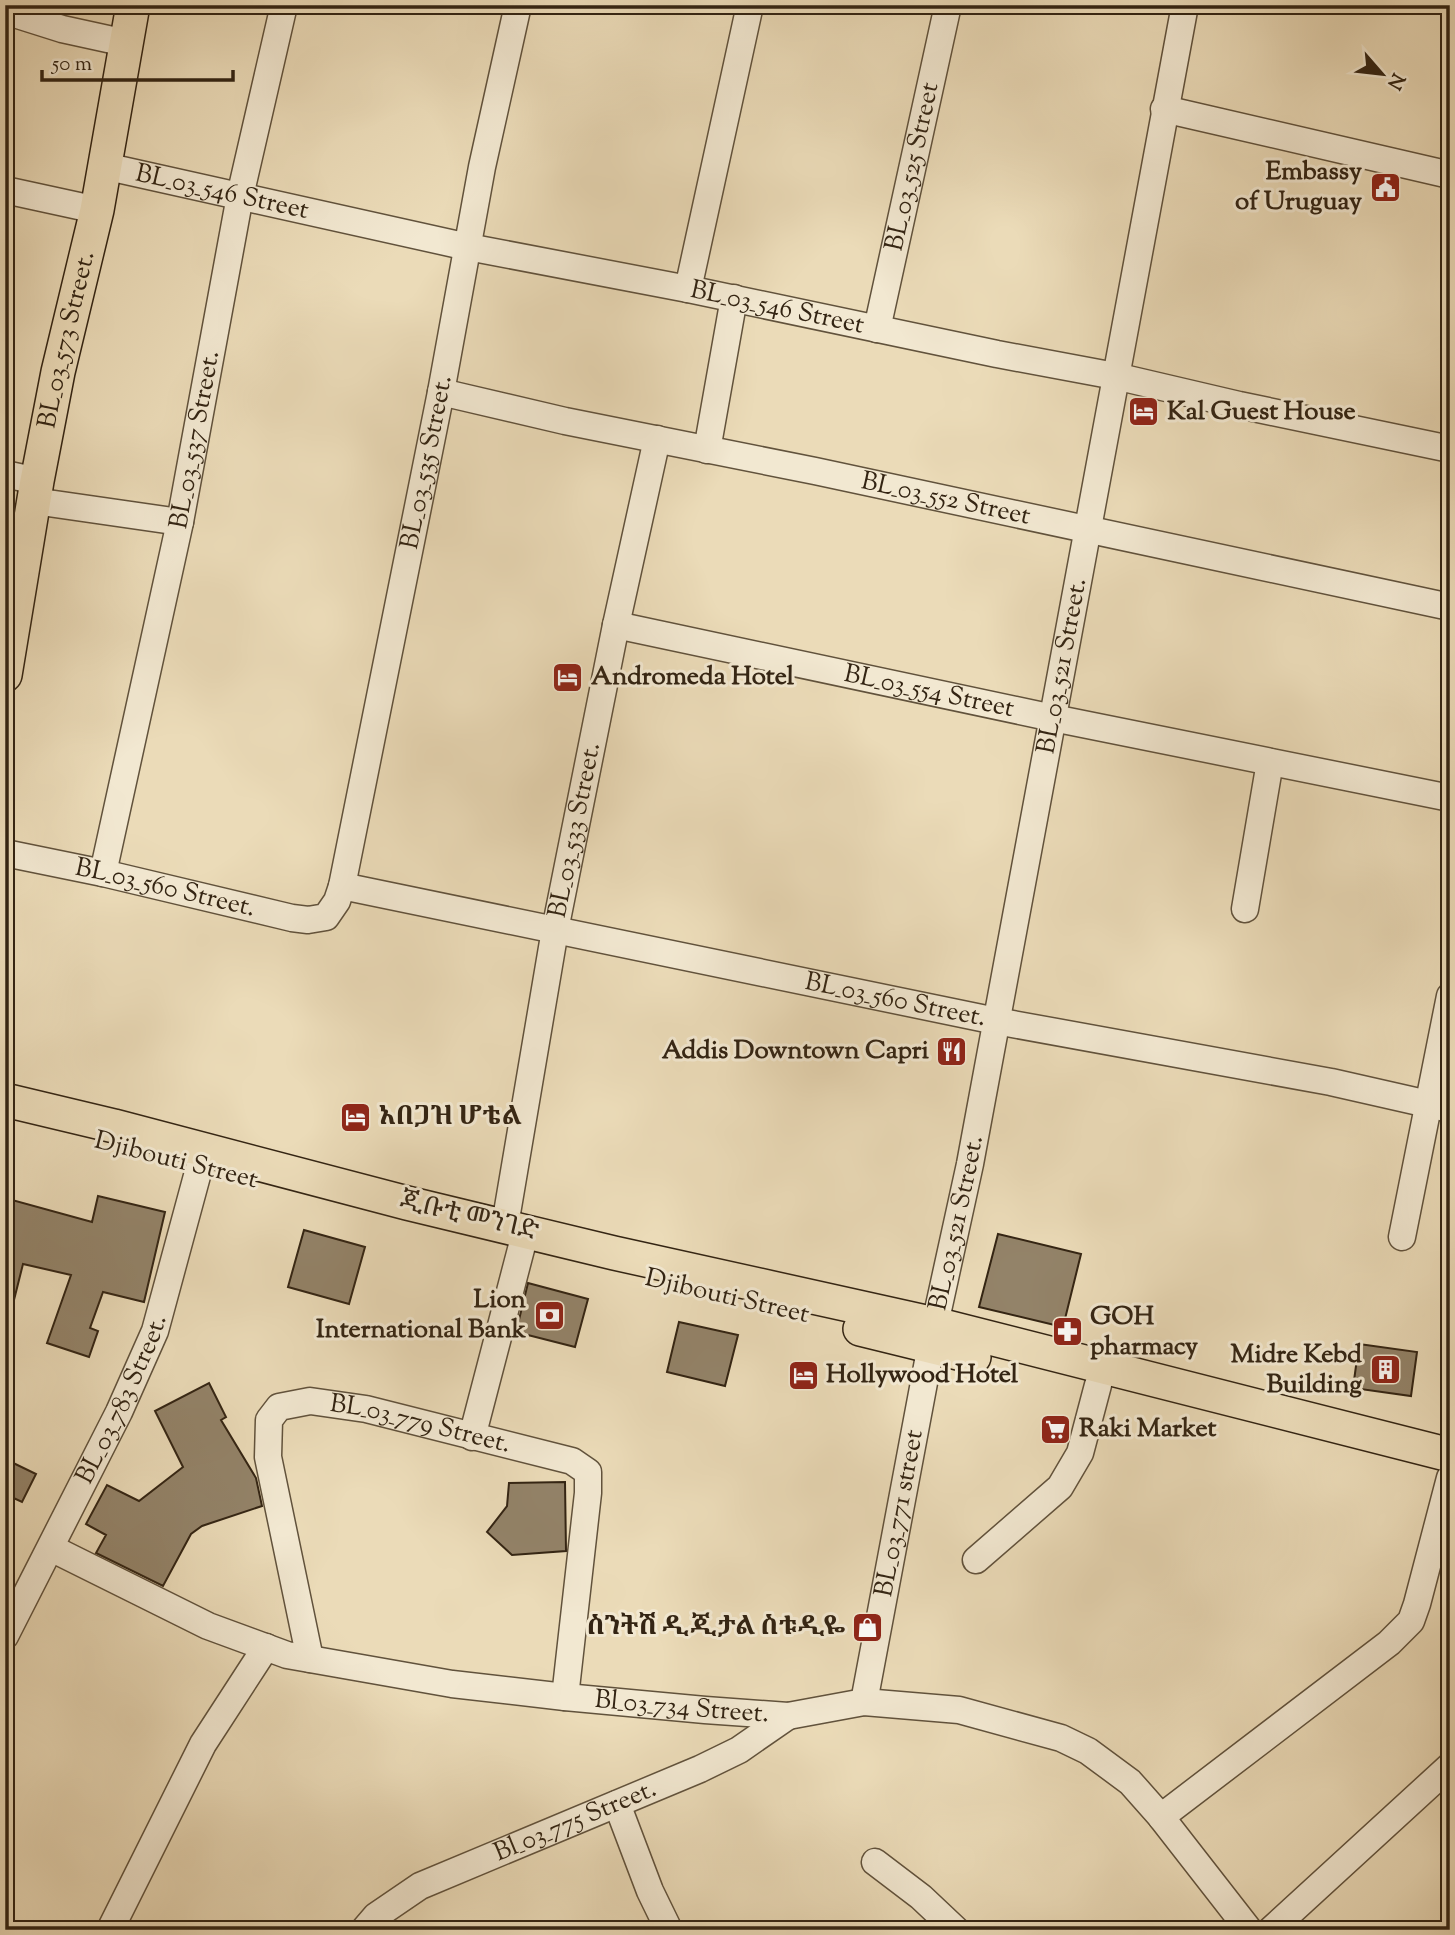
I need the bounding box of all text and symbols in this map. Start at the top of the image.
scale bar [42,38,233,82]
north arrow [1346,38,1416,108]
text: 50 m [51,50,92,80]
text: N [1379,68,1410,94]
street label: BL_03_525 Street [876,79,949,255]
place label: Embassy of Uruguay [1235,154,1362,221]
street label: BL_03_546 Street [132,155,312,230]
public building icon: Embassy of Uruguay [1368,170,1402,204]
street label: BL_03_573 Street. [29,247,105,432]
street label: BL_03_546 Street [687,271,868,344]
street label: BL_03_537 Street. [161,347,230,532]
street label: BL_03_535 Street. [391,372,462,553]
place label: Kal Guest House [1167,394,1356,431]
hotel icon: Kal Guest House [1127,395,1161,429]
street label: BL_03_552 Street [858,463,1034,535]
street label: BL_03_521 Street. [1028,575,1097,757]
street label: BL_03_554 Street [840,655,1018,728]
place label: Andromeda Hotel [591,659,795,696]
hotel icon: Andromeda Hotel [551,660,585,694]
street label: BL_03_533 Street. [539,739,611,921]
street label: BL_03_560 Street. [72,849,259,927]
street label: BL_03_560 Street. [801,963,989,1037]
place label: Addis Downtown Capri [662,1033,930,1070]
restaurant icon: Addis Downtown Capri [935,1034,969,1068]
place label: አበጋዝ ሆቴል [379,1099,522,1136]
hotel icon: አበጋዝ ሆቴል [339,1100,373,1134]
street label: Djibouti Street [90,1123,262,1199]
street label: BL_03_521 Street. [920,1132,993,1314]
street label: ጂቡቲ መንገድ [396,1183,543,1251]
street label: Djibouti Street [641,1260,813,1334]
place label: Lion International Bank [316,1282,527,1349]
bank icon: Lion International Bank [532,1298,566,1332]
place label: GOH pharmacy [1090,1299,1198,1366]
street label: BL_03_783 Street. [67,1311,177,1491]
pharmacy icon: GOH pharmacy [1050,1315,1084,1349]
place label: Midre Kebd Building [1231,1337,1362,1404]
building icon: Midre Kebd Building [1368,1353,1402,1387]
place label: Hollywood Hotel [826,1357,1019,1394]
hotel icon: Hollywood Hotel [786,1358,820,1392]
street label: BL_03_779 Street. [327,1386,515,1463]
place label: Raki Market [1079,1411,1217,1448]
supermarket icon: Raki Market [1039,1412,1073,1446]
street label: BL_03_771 street [866,1426,933,1600]
place label: ስንትሽ ዲጂታል ስቱዲዬ [587,1609,845,1646]
shop icon: ስንትሽ ዲጂታል ስቱዲዬ [851,1610,885,1644]
street label: Bl_03_734 Street. [593,1681,770,1733]
street label: Bl_03_775 Street. [488,1771,662,1872]

